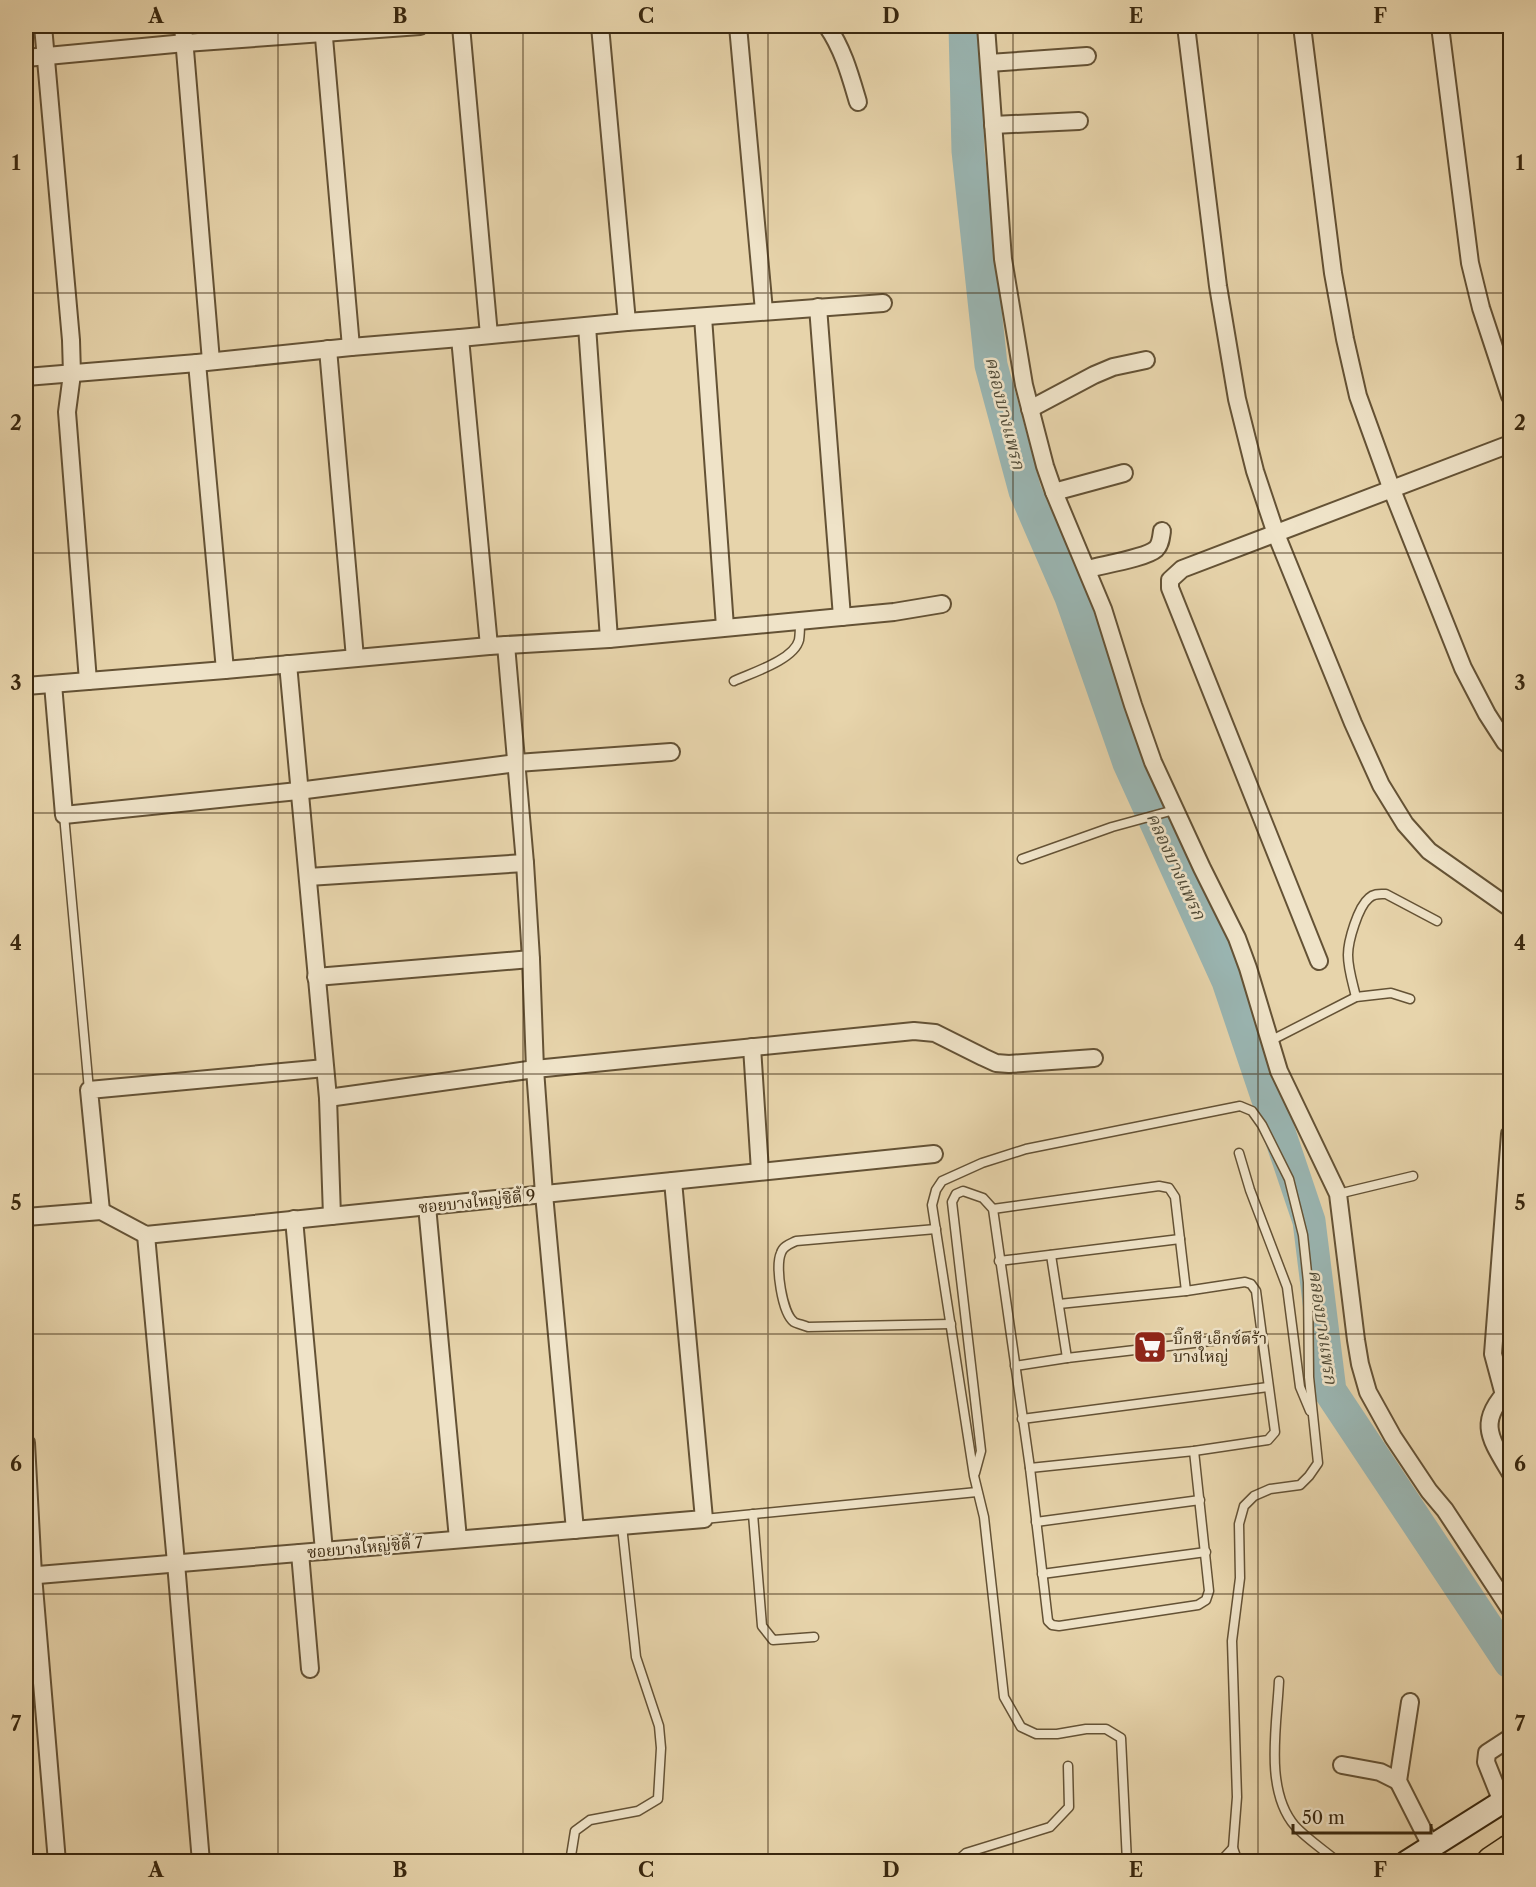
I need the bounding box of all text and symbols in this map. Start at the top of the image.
text: A [147,4,164,28]
text: B [393,4,408,28]
text: C [638,4,654,28]
text: D [882,4,900,28]
text: E [1129,4,1143,28]
text: F [1373,4,1387,28]
text: 1 [12,151,21,175]
text: 1 [1516,151,1525,175]
water label: คลองบางแพรก [980,354,1030,473]
text: 2 [10,411,22,435]
text: 2 [1514,411,1526,435]
text: 3 [10,671,22,695]
text: 3 [1514,671,1526,695]
water label: คลองบางแพรก [1142,809,1211,924]
text: 4 [10,931,22,955]
text: 4 [1514,931,1526,955]
street label: ซอยบางใหญ่ซิตี้ 9 [417,1184,537,1217]
text: 5 [10,1191,22,1215]
text: 5 [1514,1191,1526,1215]
water label: คลองบางแพรก [1304,1268,1342,1387]
place label: บิ๊กซี เอ็กซ์ตร้า บางใหญ่ [1173,1327,1267,1366]
supermarket icon: บิ๊กซี เอ็กซ์ตร้า บางใหญ่ [1132,1329,1168,1365]
text: 6 [10,1452,22,1476]
text: 6 [1514,1452,1526,1476]
street label: ซอยบางใหญ่ซิตี้ 7 [306,1531,424,1562]
text: 7 [11,1712,22,1736]
text: 7 [1515,1712,1526,1736]
scale bar [1293,1797,1431,1835]
text: 50 m [1302,1807,1345,1829]
text: A [147,1858,164,1882]
text: B [393,1858,408,1882]
text: C [638,1858,654,1882]
text: D [882,1858,900,1882]
text: E [1129,1858,1143,1882]
text: F [1373,1858,1387,1882]

